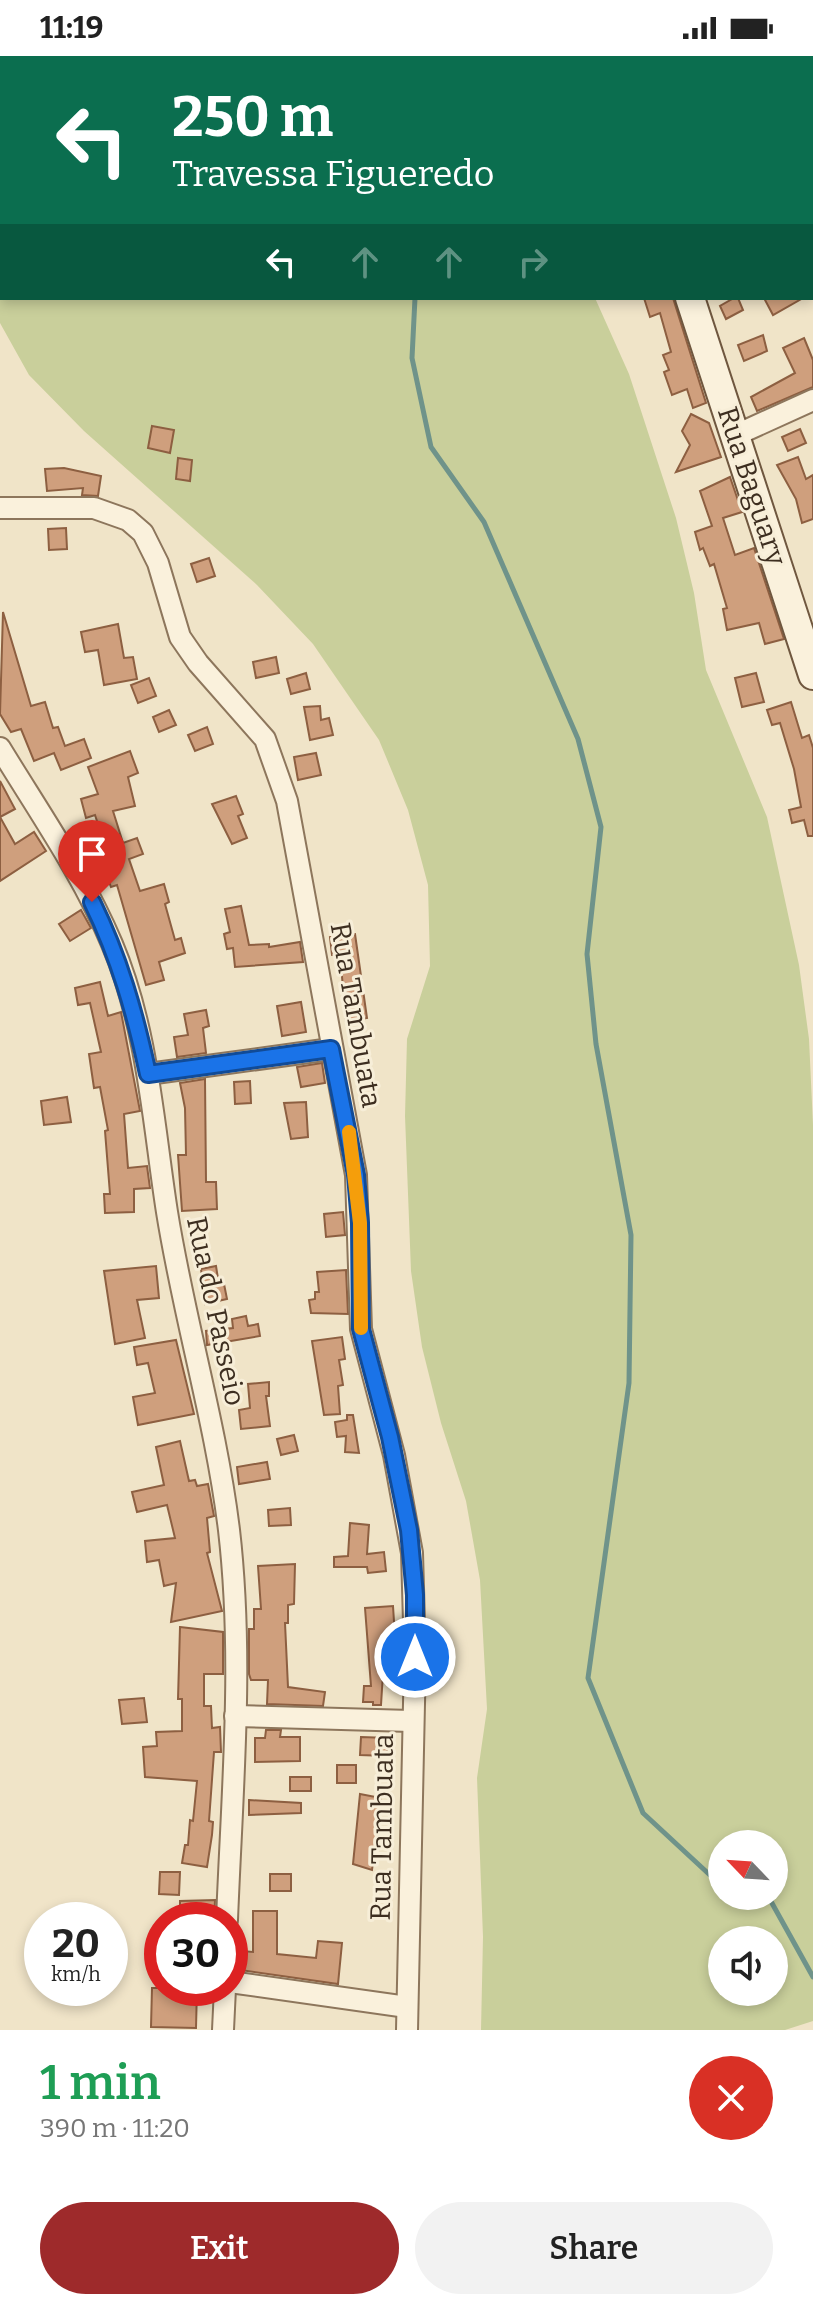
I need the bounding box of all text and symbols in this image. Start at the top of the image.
text: 11:19 [40,10,104,46]
text: 250 m [172,84,333,151]
icon: left [40,88,144,192]
text: Travessa Figueredo [172,152,494,196]
icon: left [259,240,303,284]
icon: ahead [343,240,387,284]
icon: ahead [427,240,471,284]
icon: right [511,240,555,284]
street label: Rua Baguary [711,403,793,570]
pin [58,820,126,902]
icon: arrive [70,832,114,876]
street label: Rua Tambuata [324,920,388,1110]
street label: Rua do Passeio [180,1213,252,1409]
position arrow [373,1615,457,1699]
street label: Rua Tambuata [364,1733,400,1921]
north arrow [708,1830,788,1910]
map controls [708,1830,788,2006]
speed limit sign: 30 [144,1902,248,2006]
text: 20 [52,1920,100,1968]
button: sound [708,1926,788,2006]
text: km/h [51,1962,101,1986]
text: 1 min [40,2054,161,2112]
button: close [689,2056,773,2140]
text: 390 m · 11:20 [40,2113,190,2144]
button: Exit [40,2202,399,2294]
button: Share [415,2202,773,2294]

